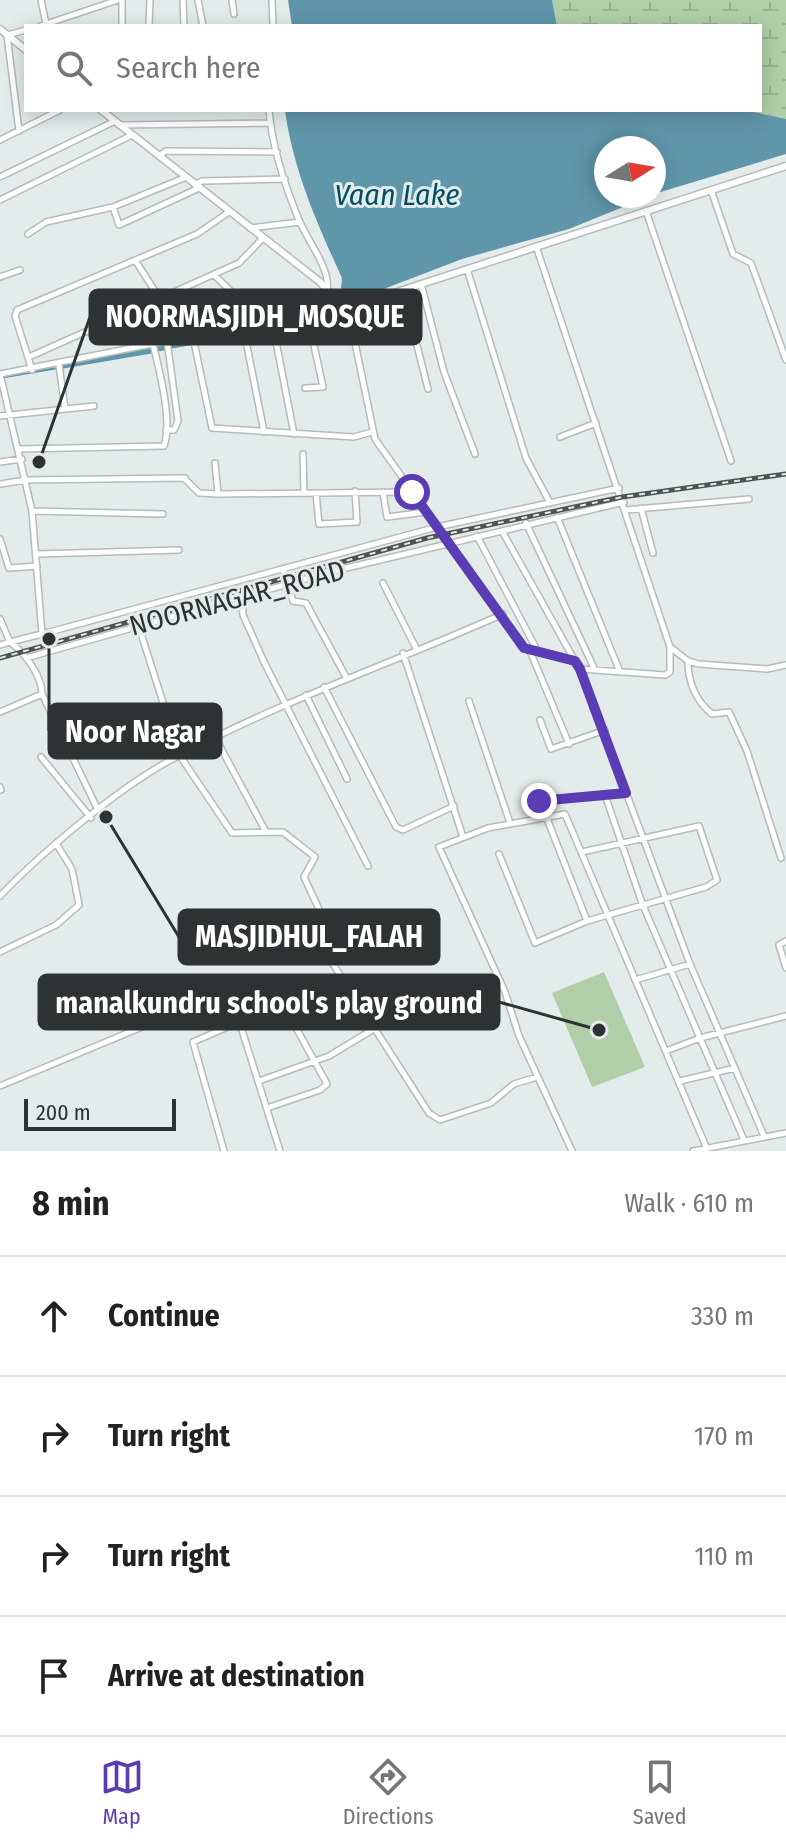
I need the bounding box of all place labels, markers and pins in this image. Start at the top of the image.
callout: NOORMASJIDH_MOSQUE [90,290,421,344]
callout: Noor Nagar [49,704,221,758]
callout: MASJIDHUL_FALAH [179,910,439,964]
callout: manalkundru school's play ground [39,975,499,1029]

